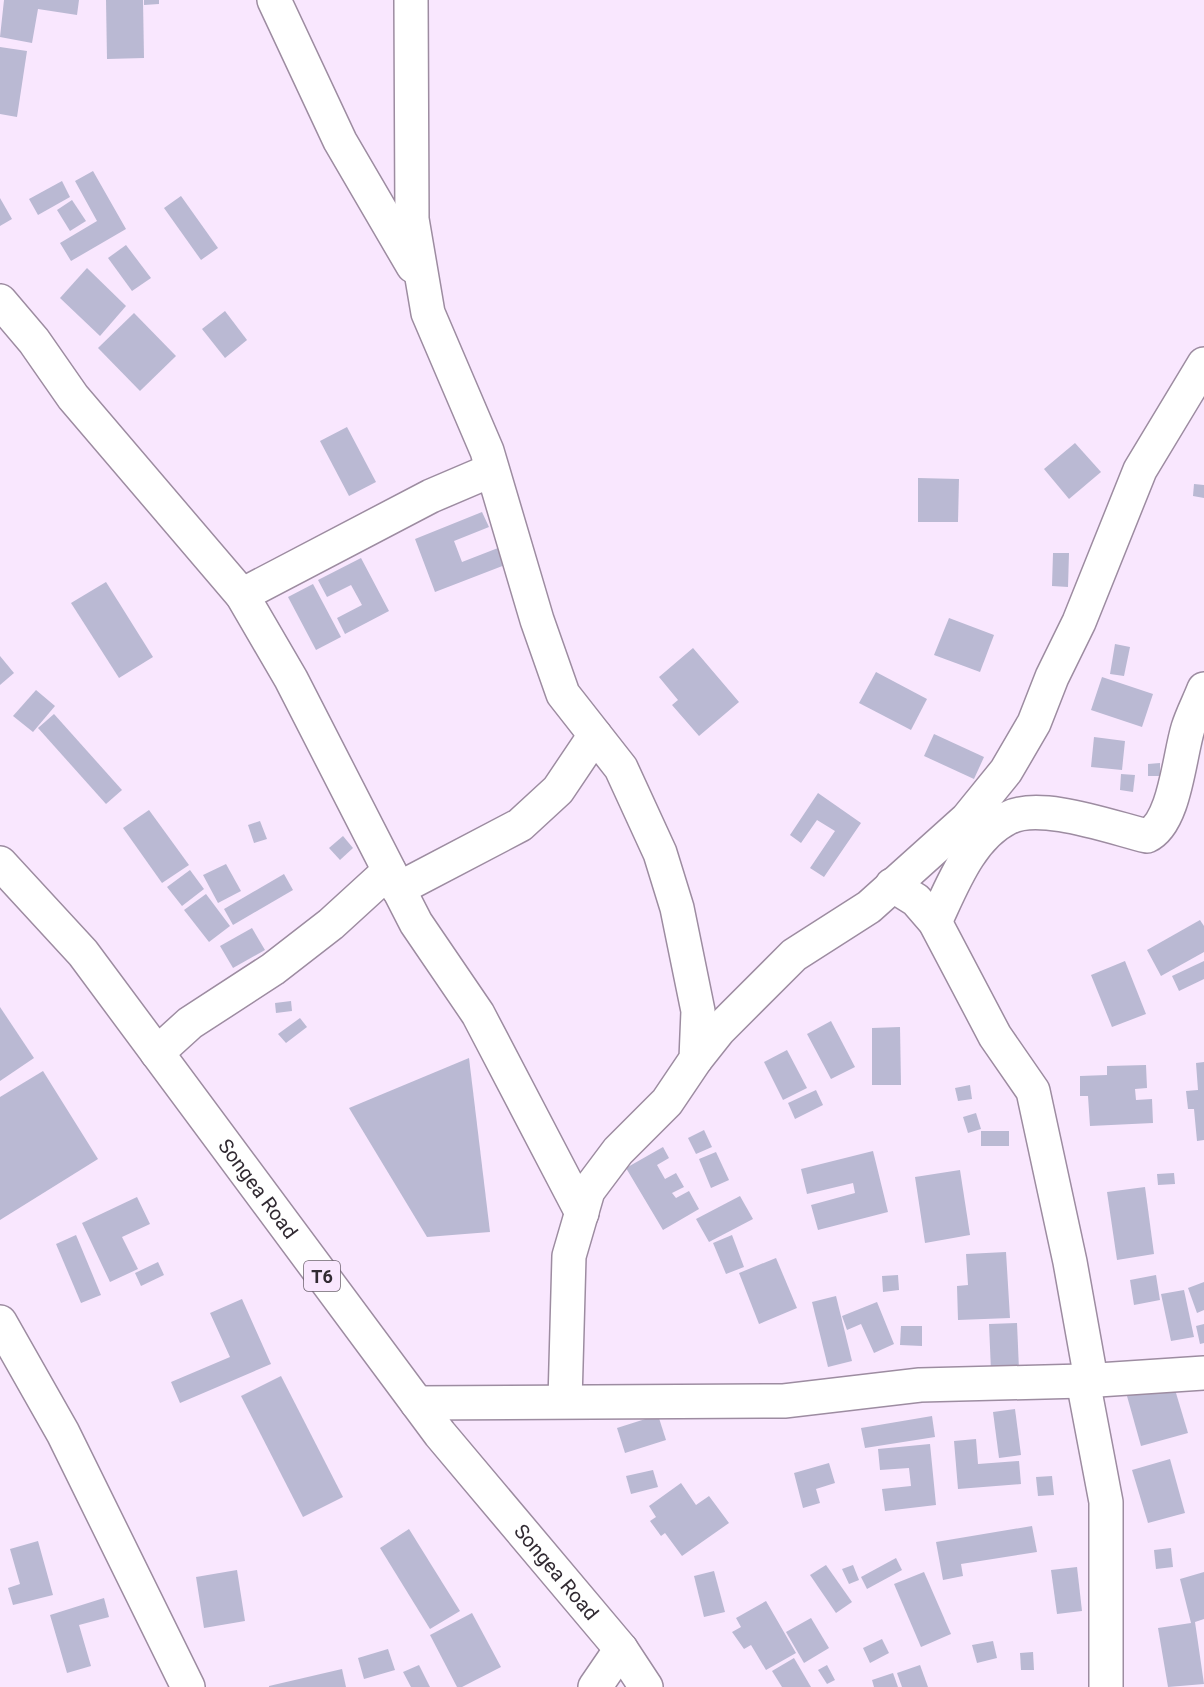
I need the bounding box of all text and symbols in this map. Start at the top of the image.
street label: Songea Road [213,1134,303,1243]
road number: T6 [304,1261,340,1291]
street label: Songea Road [509,1519,603,1625]

